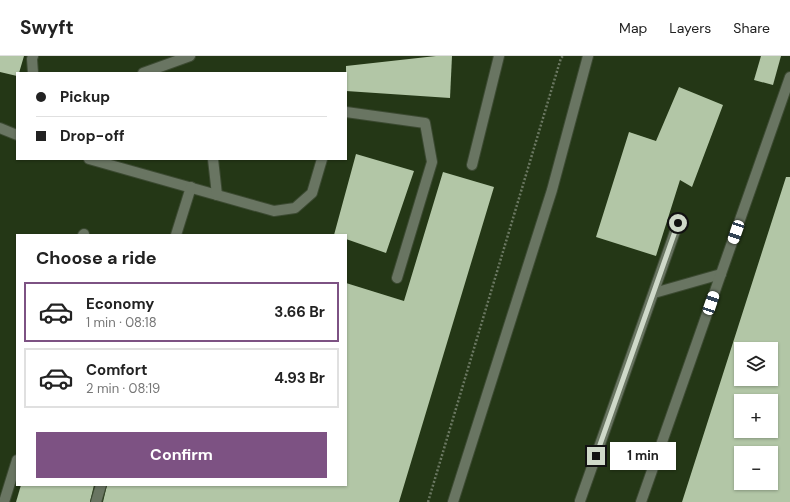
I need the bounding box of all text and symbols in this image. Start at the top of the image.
text: Swyft [20,15,74,40]
text: Map [619,19,647,37]
text: Layers [669,19,711,37]
text: Share [733,19,770,37]
text: Pickup [60,87,110,107]
text: Drop-off [60,126,125,146]
route start [669,214,687,232]
car [726,219,746,245]
text: Choose a ride [36,246,157,270]
car [701,290,721,316]
icon: car [38,294,74,330]
text: Economy [86,294,154,314]
text: 3.66 Br [274,302,325,322]
text: 1 min · 08:18 [86,314,157,331]
map controls [734,342,778,490]
button: layers [734,342,778,386]
icon: car [38,360,74,396]
text: Comfort [86,360,147,380]
text: 4.93 Br [274,368,325,388]
text: 2 min · 08:19 [86,380,160,397]
button: + [734,394,778,438]
button: Confirm [36,432,327,478]
callout: 1 min [610,442,676,470]
button: − [734,446,778,490]
route end [587,447,605,465]
text: 1 min [627,447,659,464]

